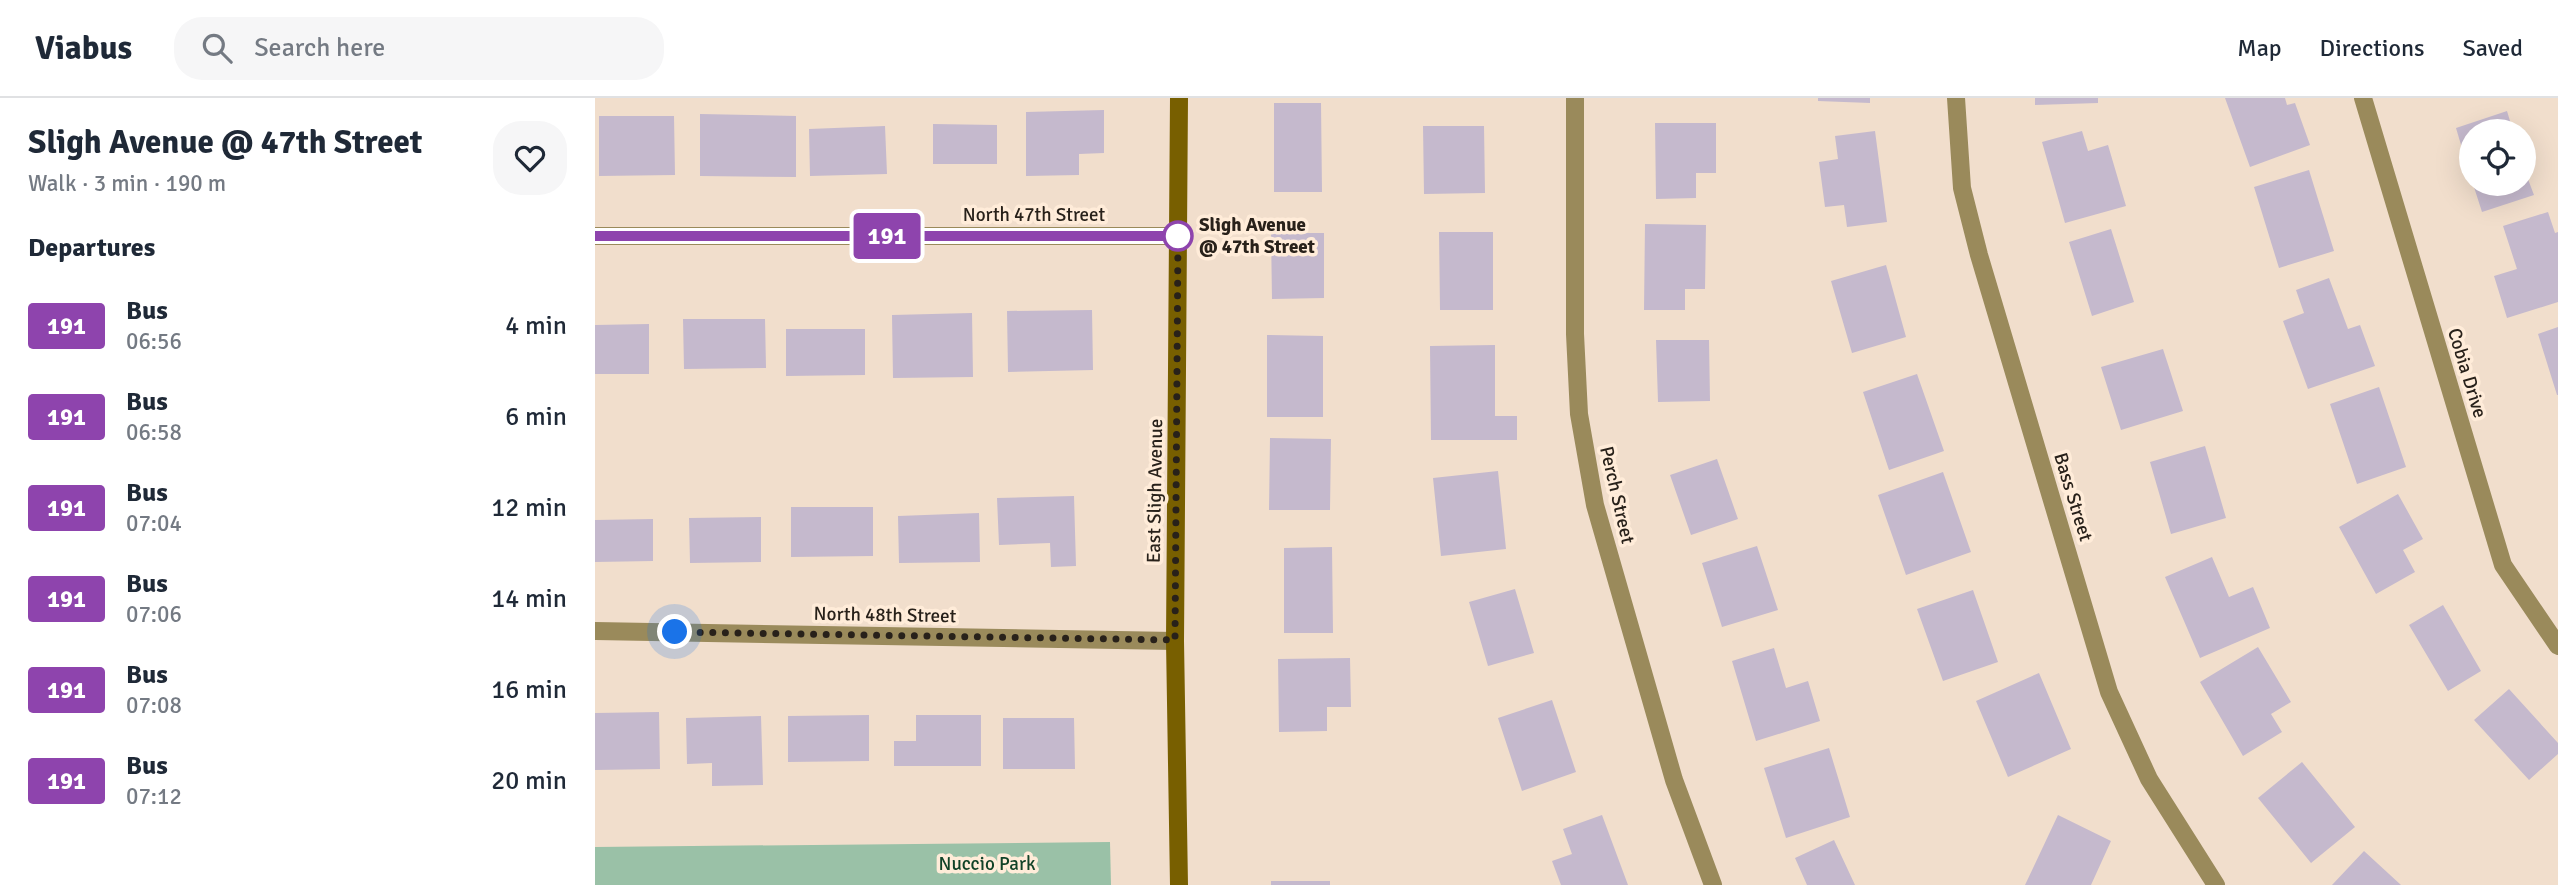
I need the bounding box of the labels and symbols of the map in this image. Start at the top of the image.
street label: North 47th Street [963,203,1106,227]
line badge: 191 [847,213,927,259]
place label: Sligh Avenue @ 47th Street [1199,213,1315,259]
marker: Sligh Avenue @ 47th Street [1163,221,1193,251]
street label: Cobia Drive [2442,325,2492,421]
street label: East Sligh Avenue [1142,419,1168,563]
street label: Perch Street [1594,444,1640,546]
street label: Bass Street [2048,450,2098,545]
street label: North 48th Street [814,602,957,628]
your location [657,614,692,649]
park label: Nuccio Park [939,852,1036,876]

